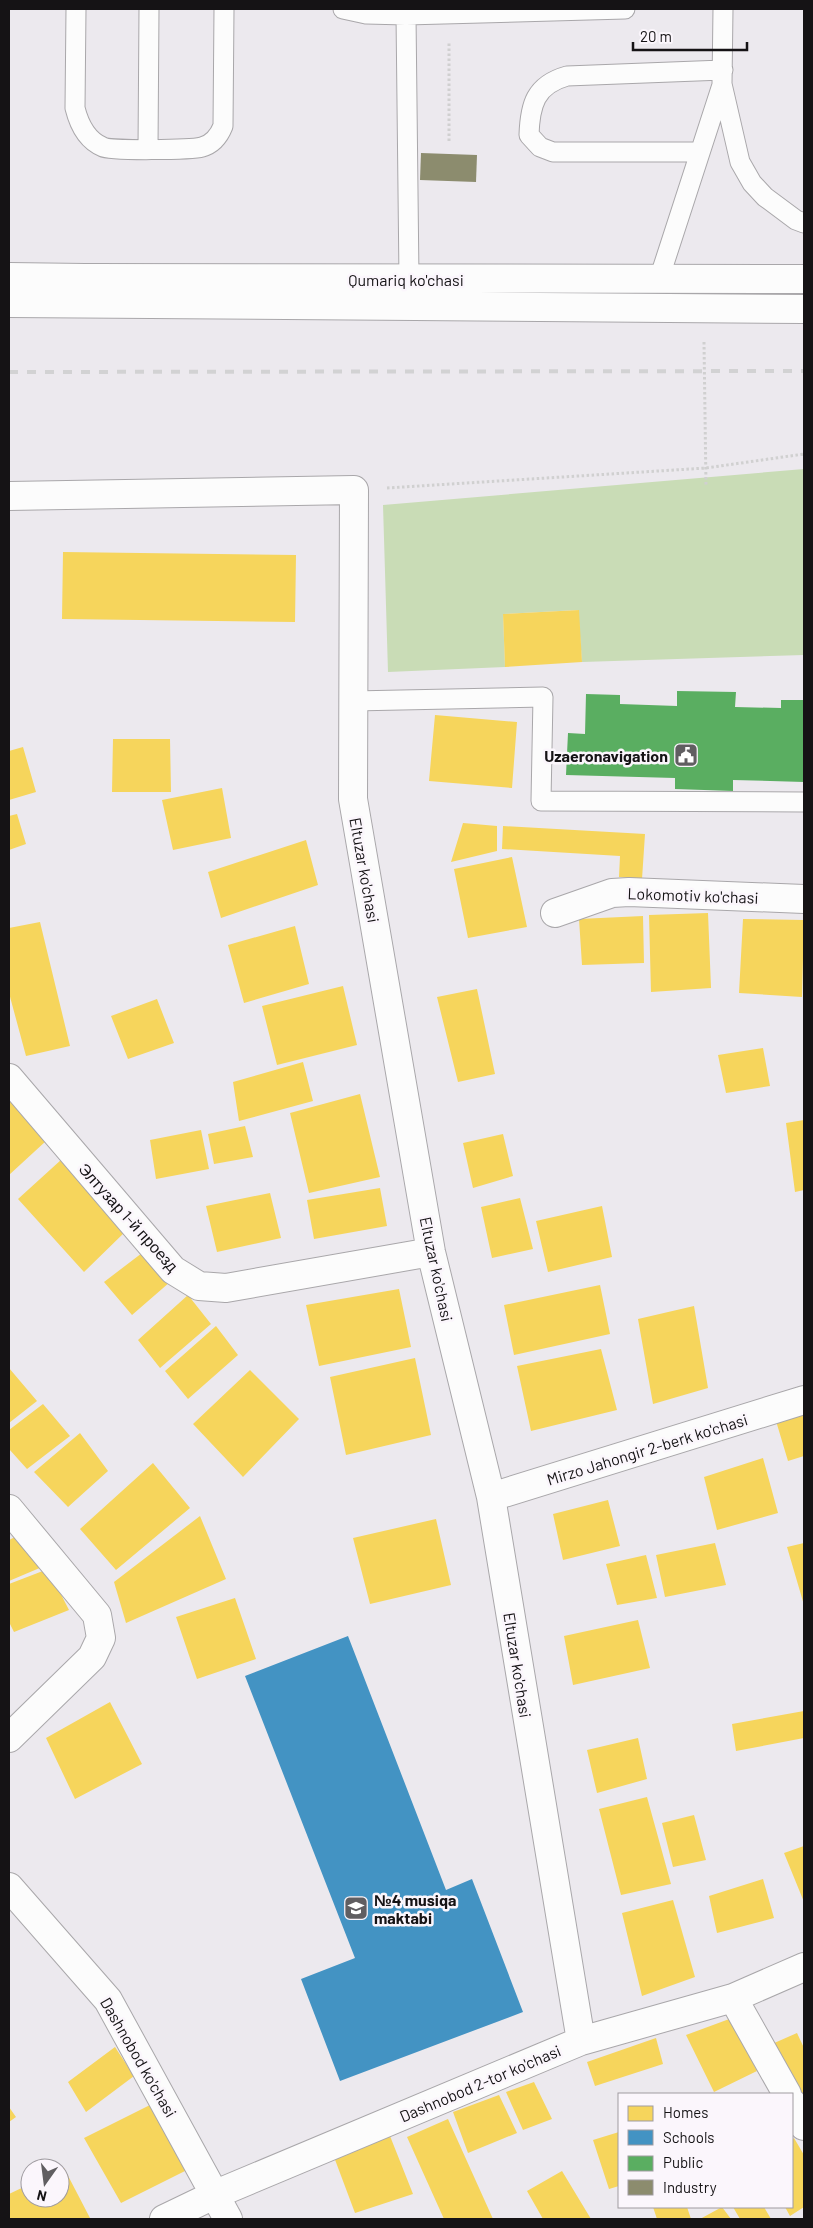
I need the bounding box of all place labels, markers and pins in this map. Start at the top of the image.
public building icon: Uzaeronavigation [673,742,699,768]
place label: Uzaeronavigation [544,746,668,765]
place label: №4 musiqa maktabi [374,1890,456,1927]
school or university icon: №4 musiqa maktabi [343,1895,369,1921]

